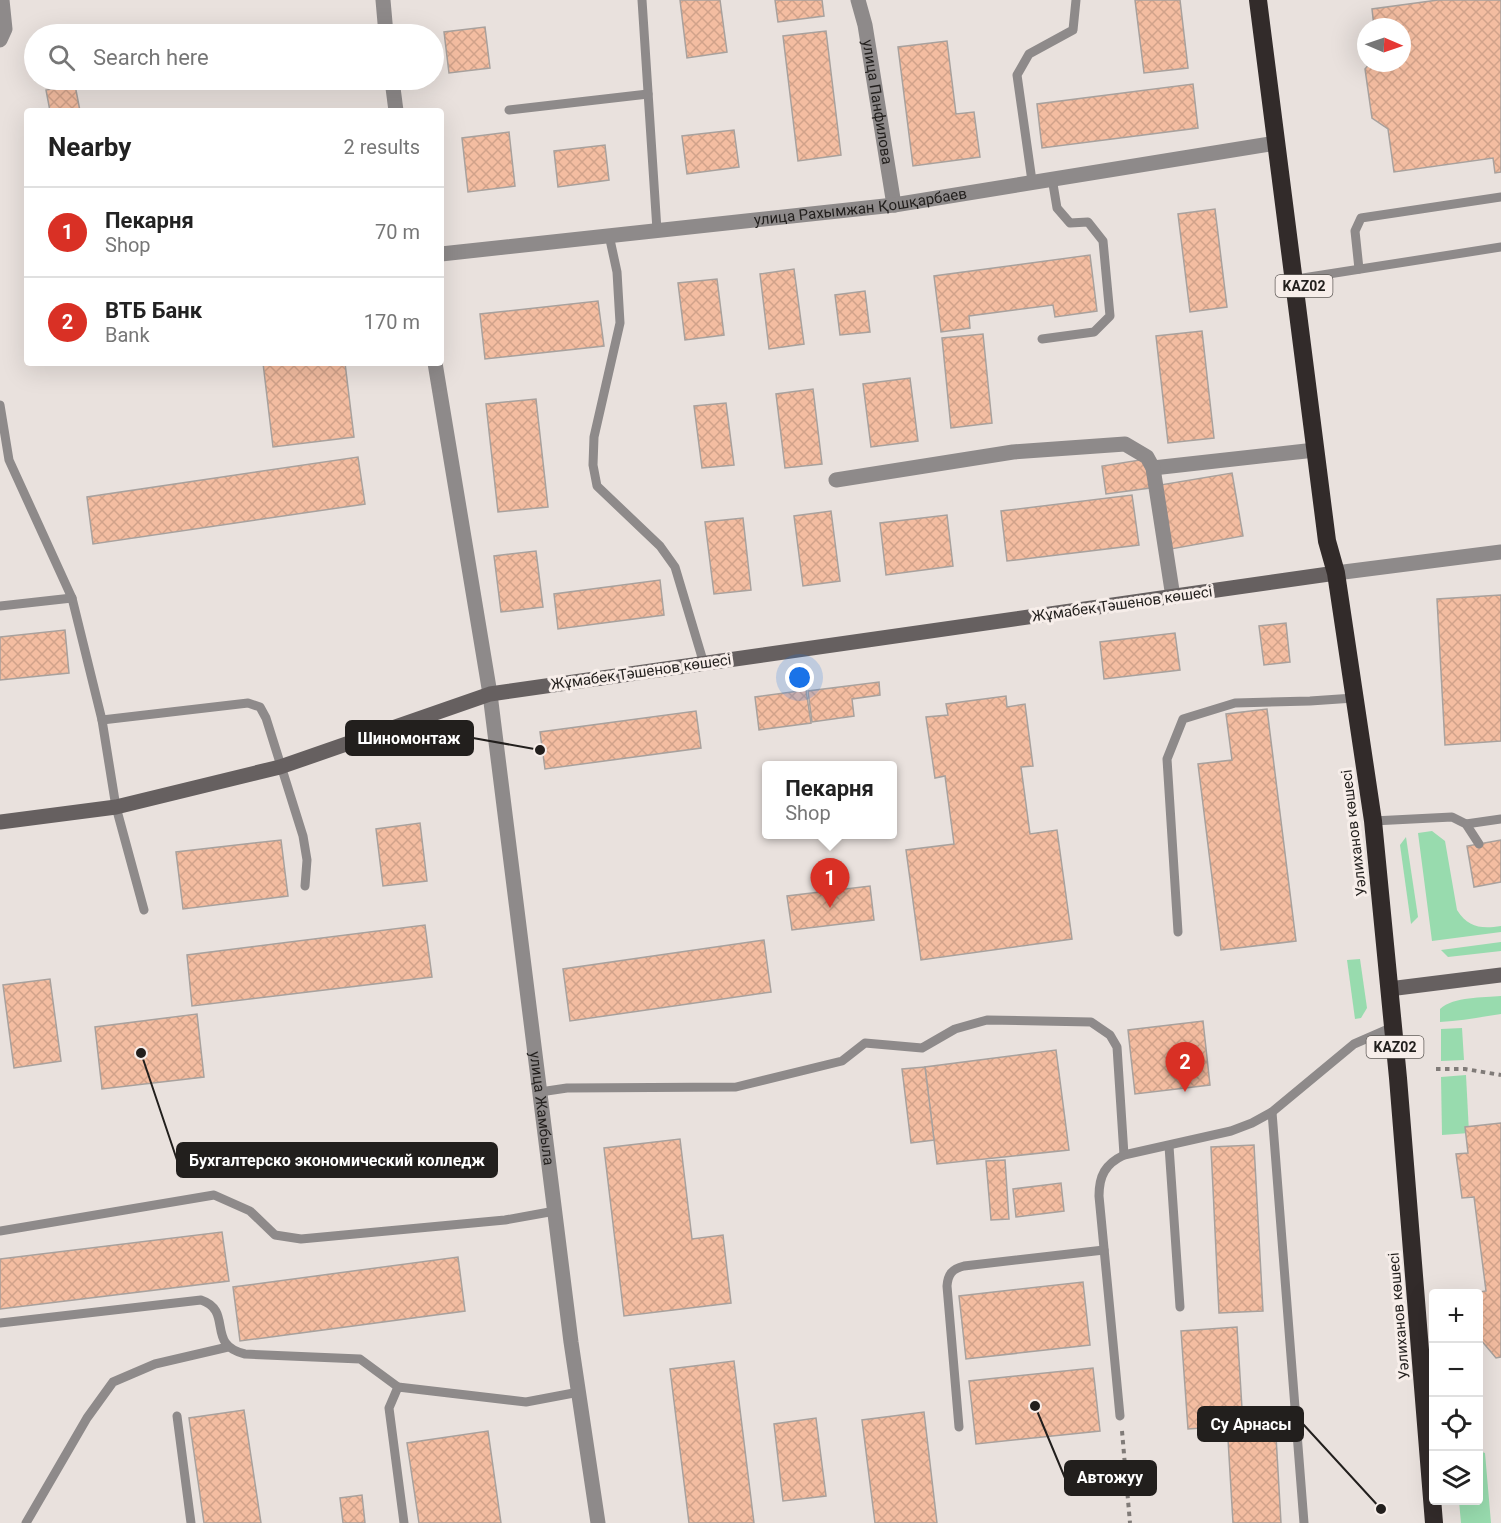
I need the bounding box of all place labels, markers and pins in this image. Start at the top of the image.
callout: Шиномонтаж [346,721,473,755]
pin: 1 [810,858,850,908]
pin: 2 [1166,1042,1204,1092]
callout: Бухгалтерско экономический колледж [177,1143,497,1177]
callout: Су Арнасы [1198,1407,1303,1441]
callout: Автожуу [1065,1461,1156,1495]

